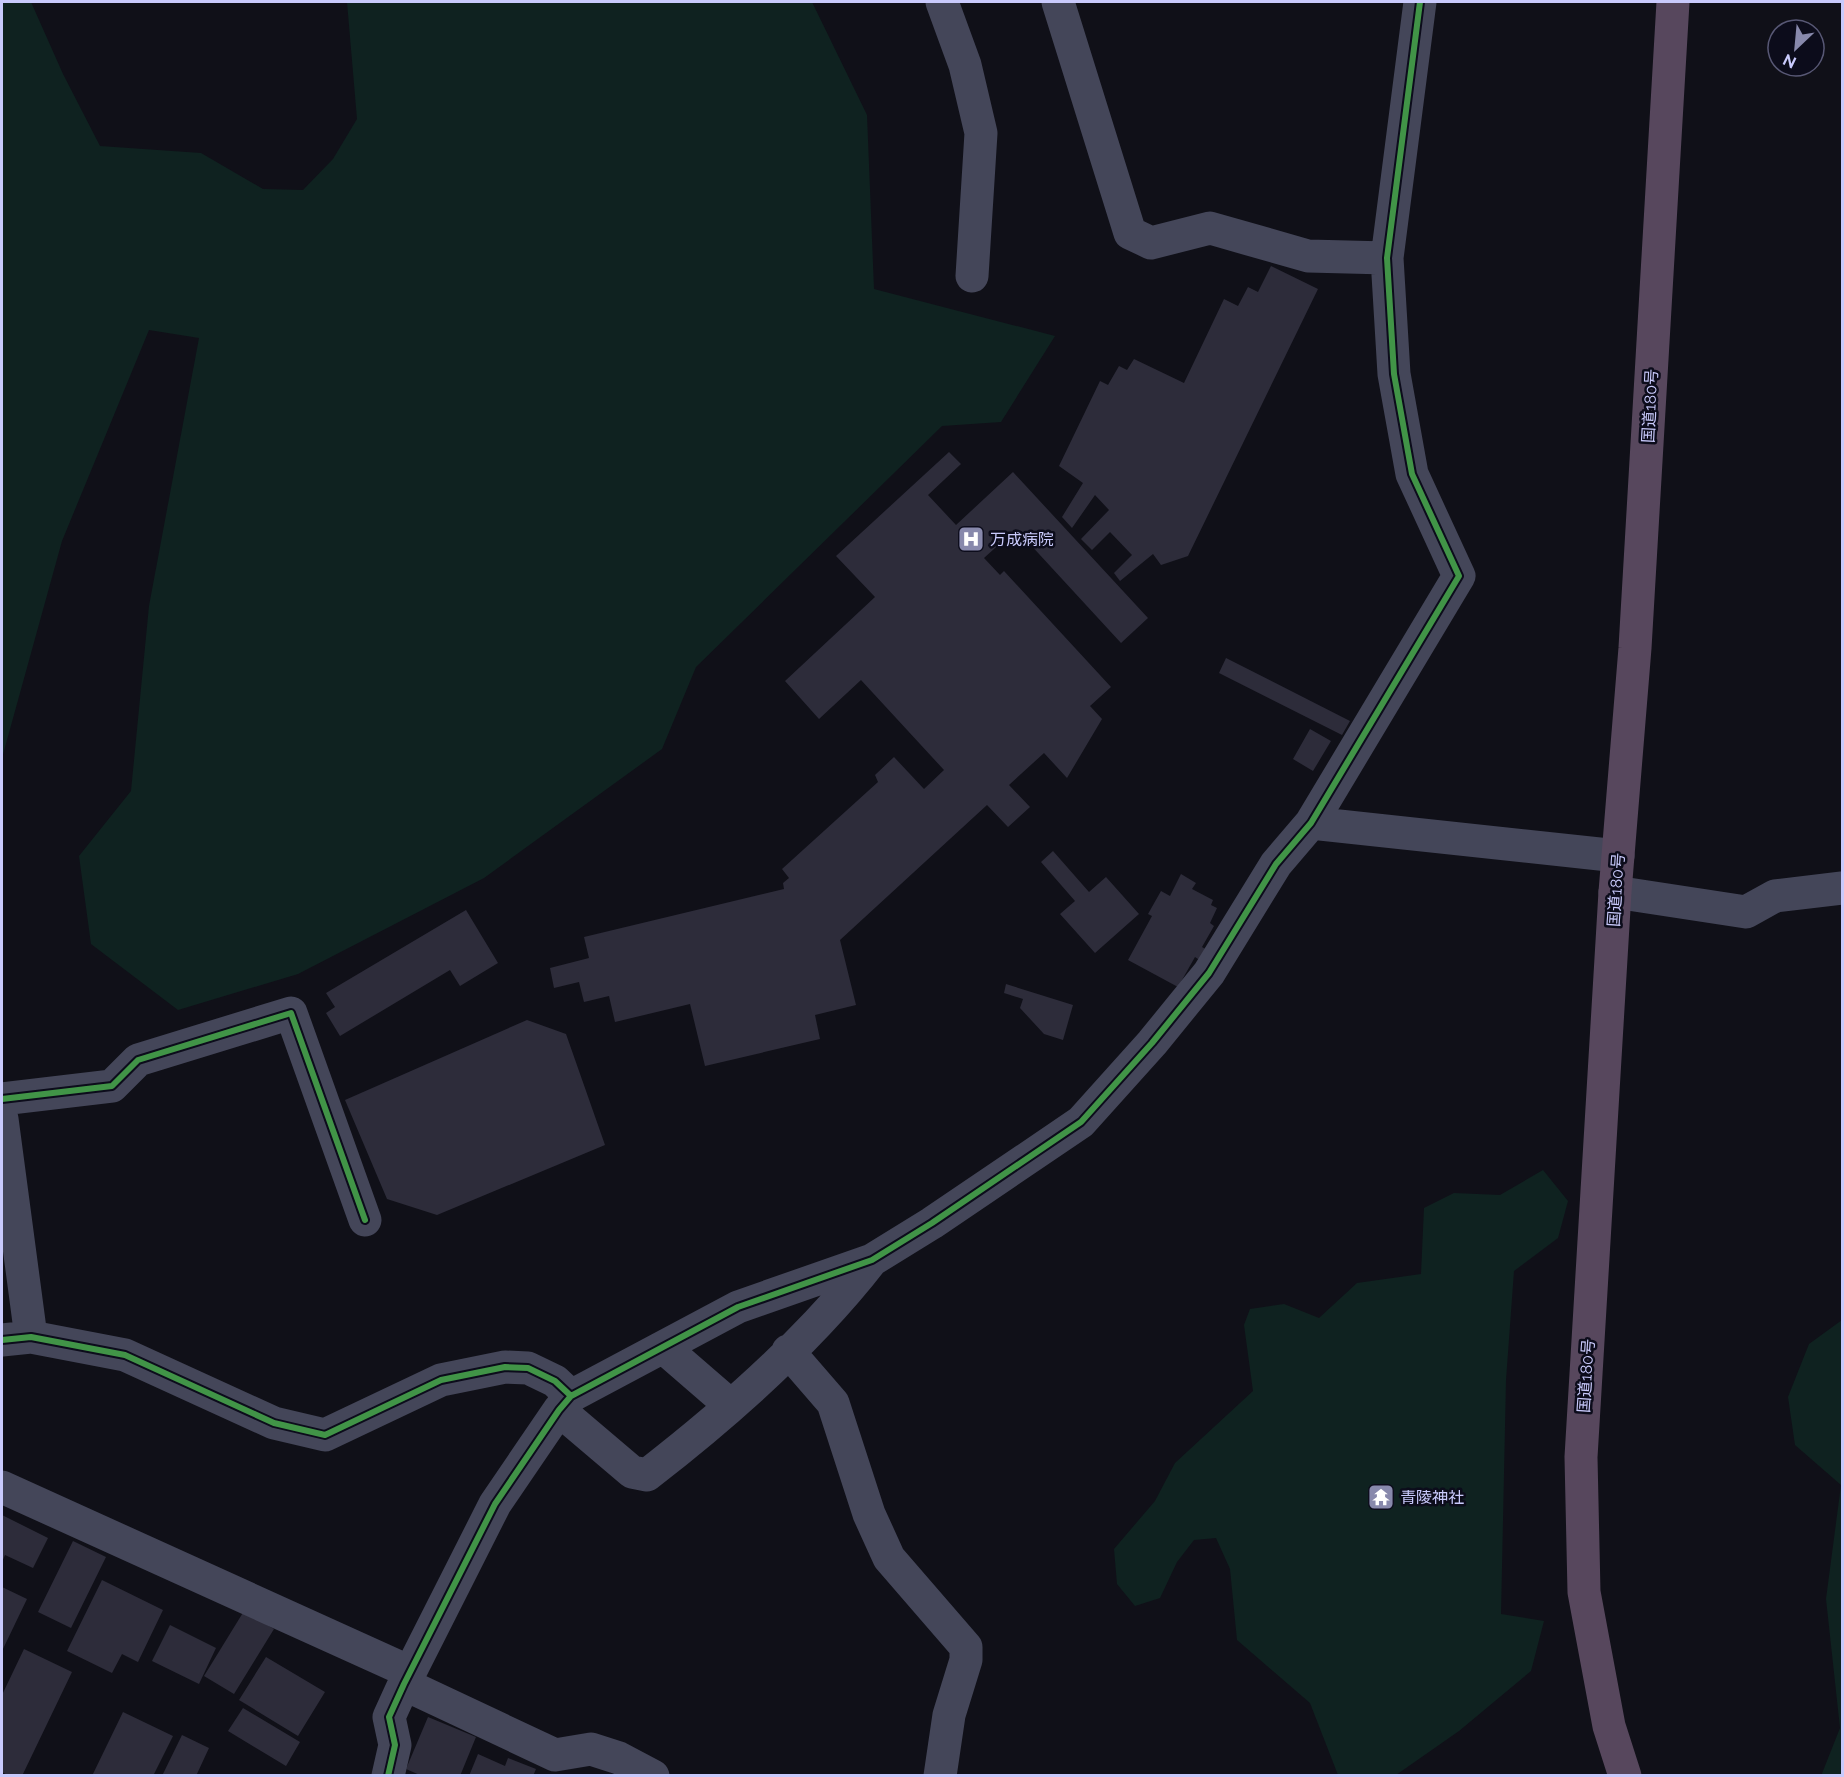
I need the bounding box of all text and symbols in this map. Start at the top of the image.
north arrow [1766,18,1826,78]
text: N [1780,50,1799,72]
street label: 国道180号 [1639,368,1661,444]
hospital icon: 万成病院 [956,524,986,554]
place label: 万成病院 [990,530,1054,549]
street label: 国道180号 [1604,852,1628,928]
street label: 国道180号 [1574,1338,1598,1414]
temple icon: 青陵神社 [1366,1482,1396,1512]
place label: 青陵神社 [1400,1488,1464,1507]

